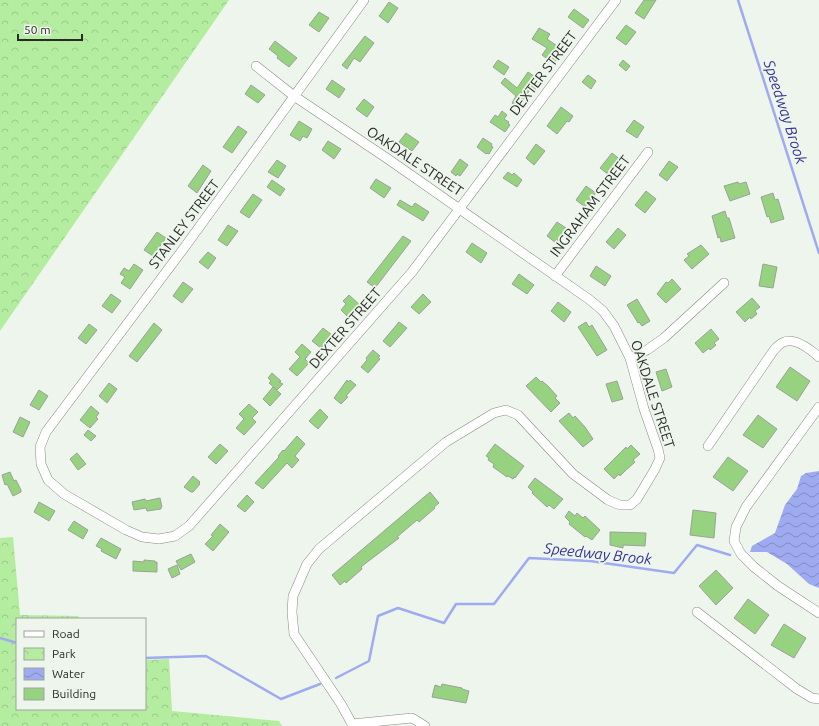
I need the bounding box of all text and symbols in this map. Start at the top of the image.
scale bar [18,16,82,42]
text: 50 m [24,23,51,36]
street label: DEXTER STREET [506,27,580,118]
water label: Speedway Brook [760,57,810,166]
street label: OAKDALE STREET [364,123,466,199]
street label: INGRAHAM STREET [547,152,633,260]
street label: STANLEY STREET [145,176,223,272]
street label: DEXTER STREET [306,284,384,372]
street label: OAKDALE STREET [628,338,678,450]
water label: Speedway Brook [542,539,653,568]
legend [16,618,146,710]
text: Road [52,627,80,640]
text: Park [52,647,76,660]
text: Water [52,667,85,680]
text: Building [52,687,96,700]

